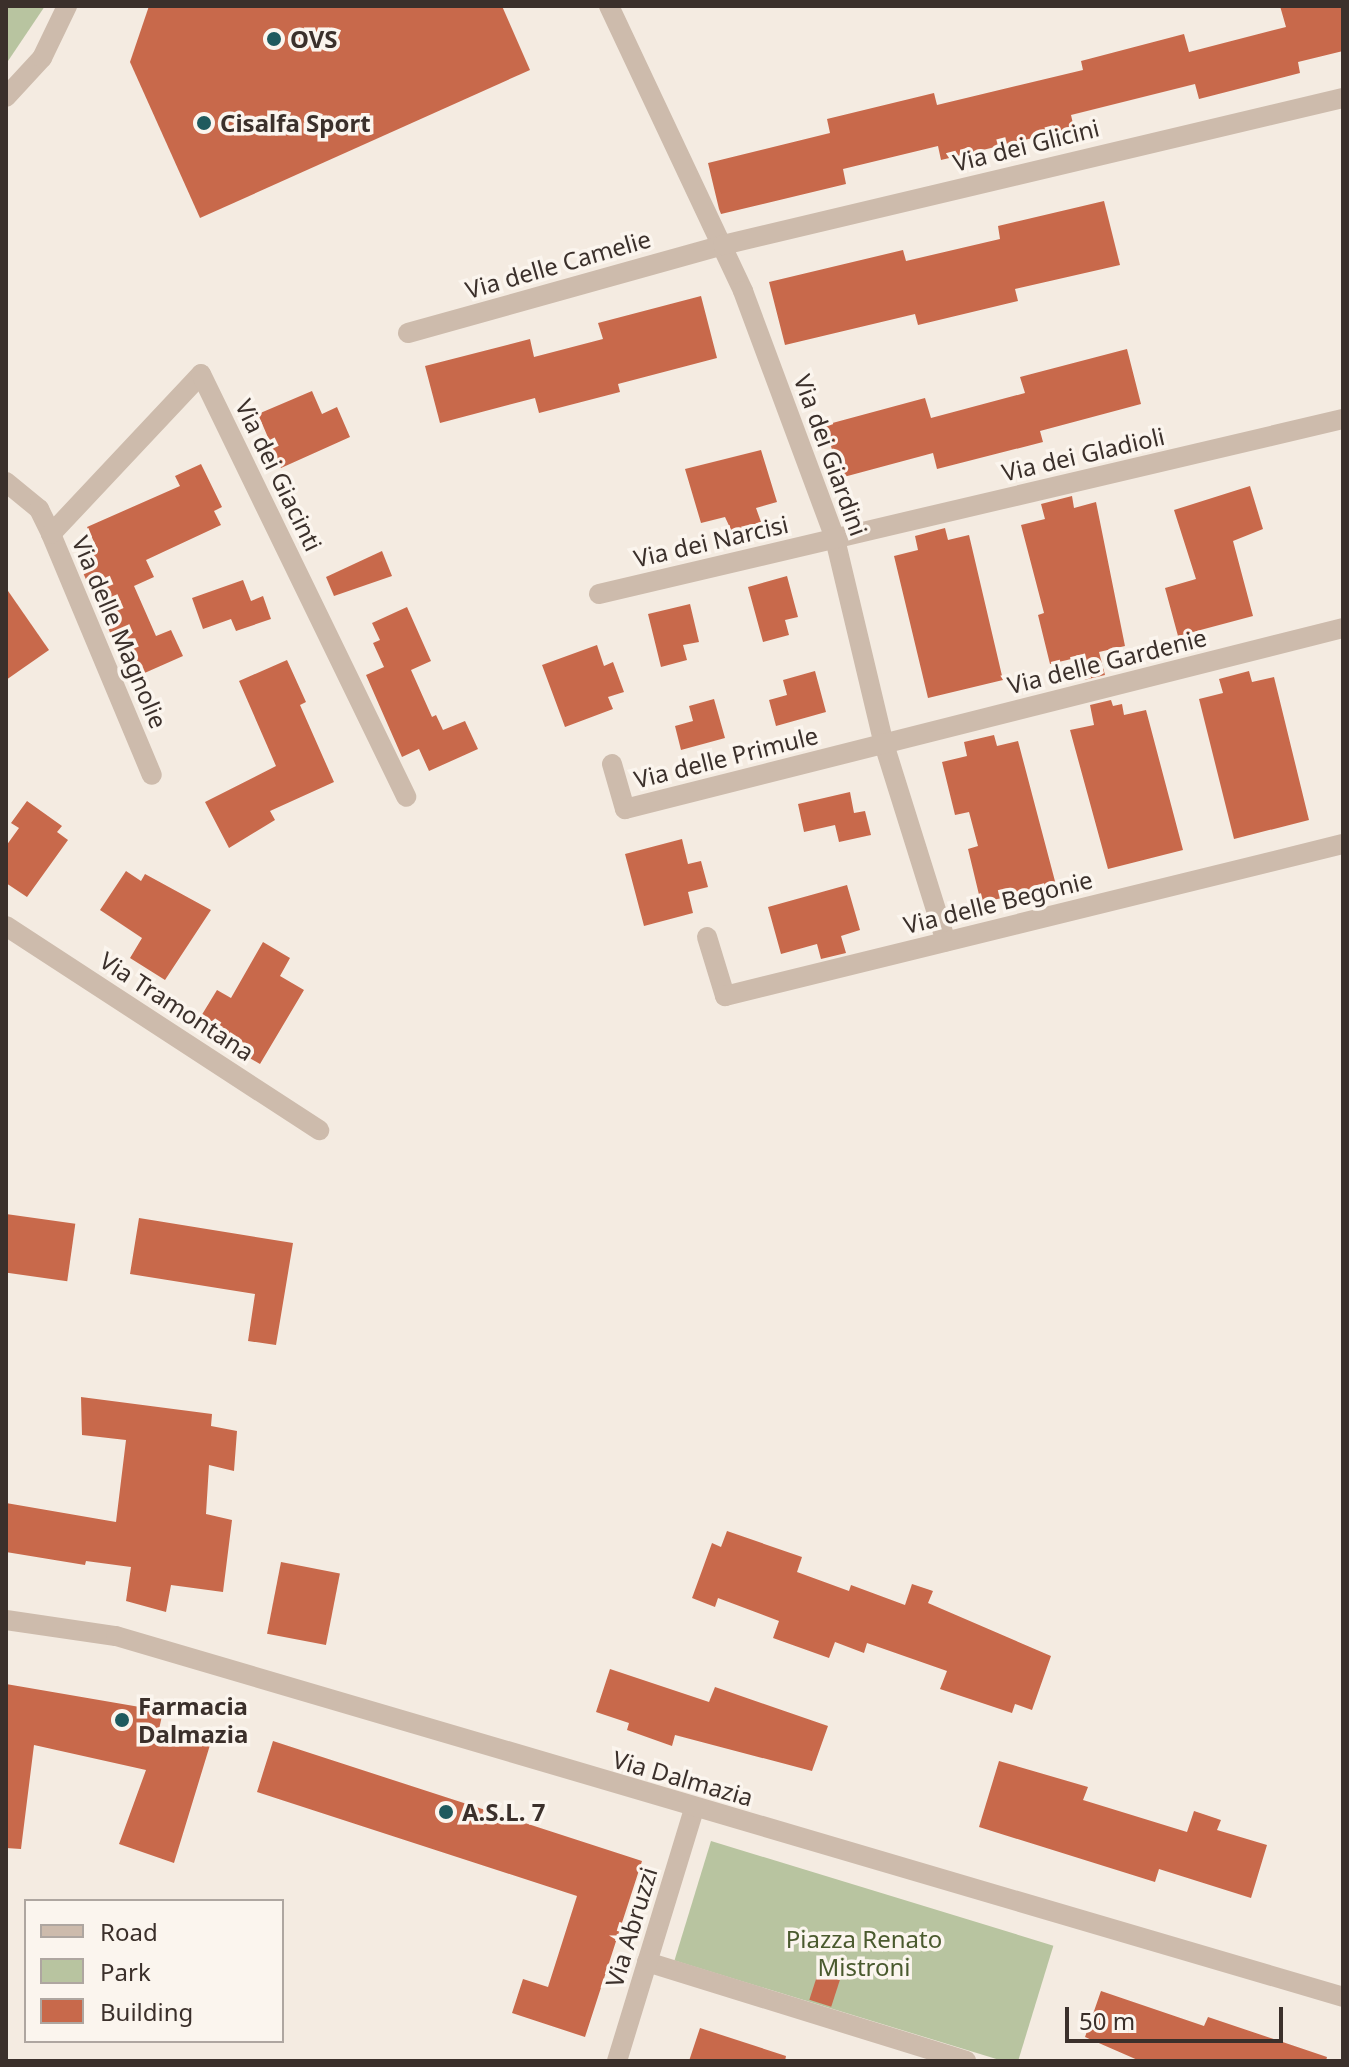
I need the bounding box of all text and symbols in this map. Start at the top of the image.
place label: OVS [290,25,338,53]
marker: OVS [265,30,283,48]
place label: Cisalfa Sport [220,109,371,137]
street label: Via dei Glicini [950,113,1102,177]
marker: Cisalfa Sport [195,114,213,132]
street label: Via delle Camelie [462,224,654,304]
street label: Via dei Giardini [788,370,874,540]
street label: Via dei Giacinti [230,394,328,556]
street label: Via dei Gladioli [999,421,1167,487]
street label: Via dei Narcisi [631,509,791,573]
street label: Via delle Magnolie [66,532,174,732]
street label: Via delle Gardenie [1005,622,1209,700]
street label: Via delle Primule [631,720,821,794]
street label: Via delle Begonie [901,865,1095,939]
street label: Via Tramontana [95,946,259,1066]
place label: Farmacia Dalmazia [138,1692,248,1748]
marker: Farmacia Dalmazia [113,1711,131,1729]
street label: Via Dalmazia [610,1744,756,1812]
place label: A.S.L. 7 [462,1798,545,1826]
marker: A.S.L. 7 [437,1803,455,1821]
street label: Via Abruzzi [599,1864,663,1990]
legend [24,1899,284,2043]
text: Road [100,1915,158,1948]
park label: Piazza Renato Mistroni [786,1925,942,1981]
text: Park [100,1955,151,1988]
scale bar [1069,1991,1287,2041]
text: Building [100,1995,193,2028]
text: 50 m [1079,2004,1135,2037]

